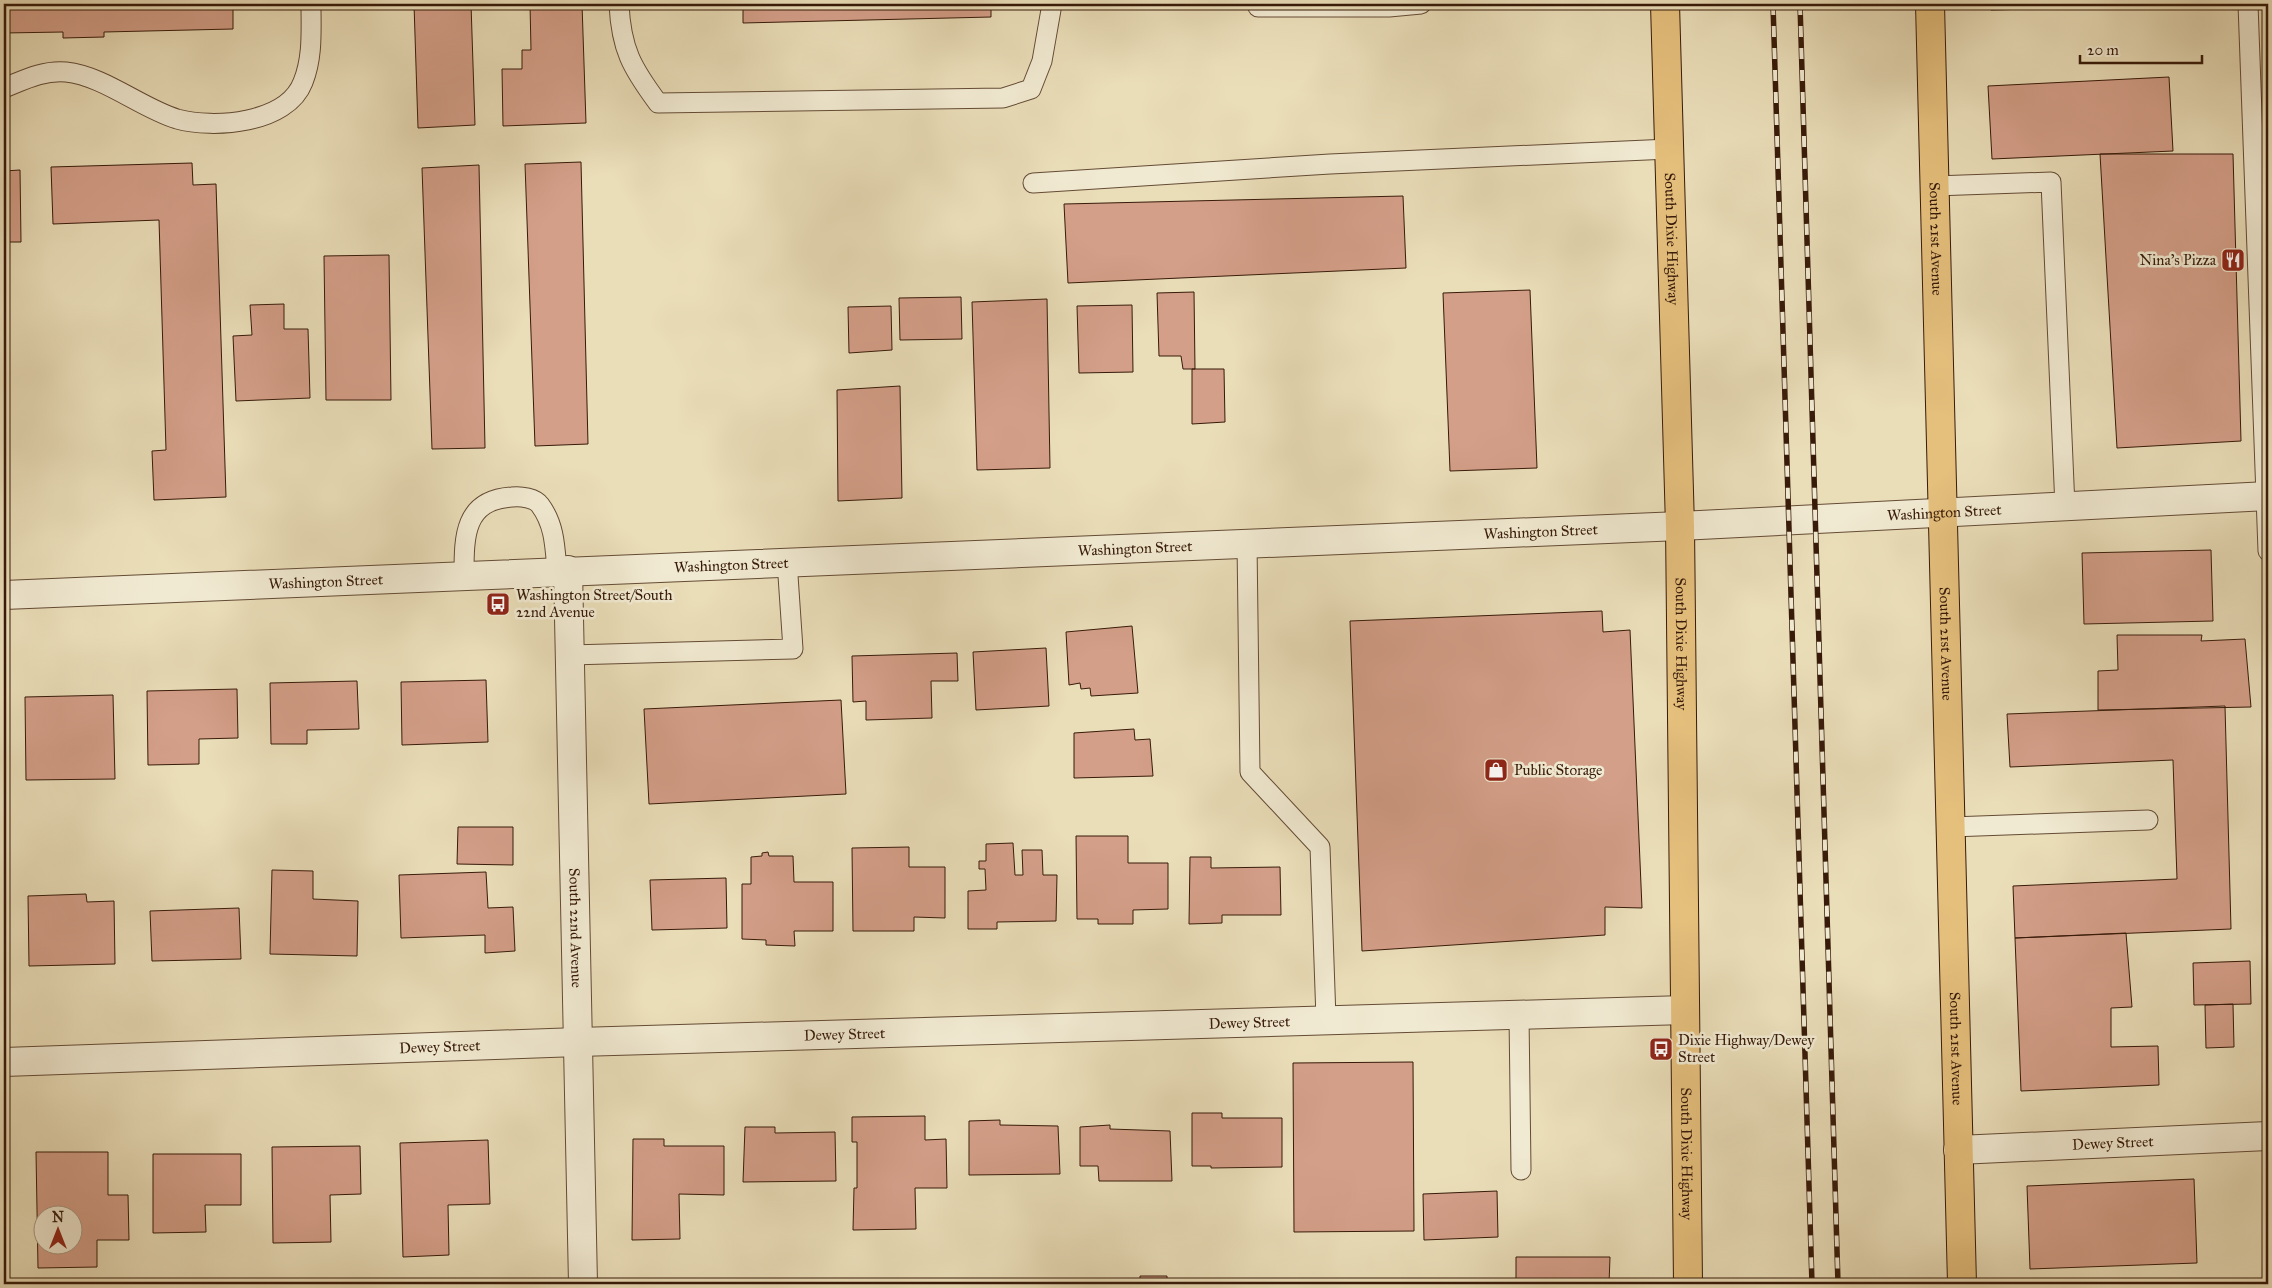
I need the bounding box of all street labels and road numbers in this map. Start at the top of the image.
street label: South Dixie Highway [1661,172,1683,306]
street label: South 21st Avenue [1925,182,1946,296]
street label: Washington Street [1887,501,2003,524]
street label: Washington Street [1483,520,1599,543]
street label: Washington Street [1077,537,1193,560]
street label: Washington Street [674,554,790,576]
street label: Washington Street [268,570,384,593]
street label: South Dixie Highway [1672,577,1691,711]
street label: South 21st Avenue [1936,587,1956,701]
street label: South 22nd Avenue [565,868,586,988]
street label: South 21st Avenue [1946,992,1967,1106]
street label: Dewey Street [1208,1012,1291,1033]
street label: Dewey Street [804,1024,886,1044]
street label: Dewey Street [399,1036,481,1057]
street label: South Dixie Highway [1677,1087,1696,1221]
street label: Dewey Street [2072,1132,2155,1154]

